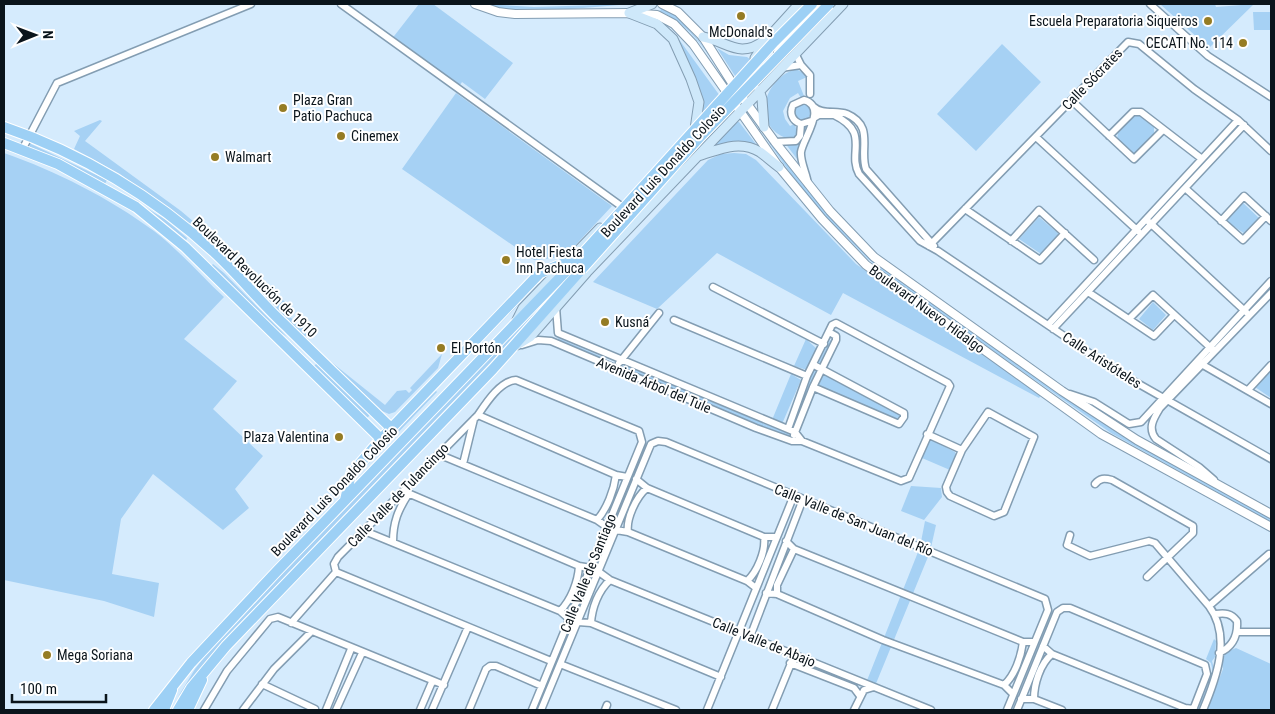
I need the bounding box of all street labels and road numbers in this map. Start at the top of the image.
street label: Calle Sócrates [1059,45,1125,113]
street label: Boulevard Luis Donaldo Colosio [598,102,728,240]
street label: Boulevard Revolución de 1910 [190,214,320,340]
street label: Boulevard Nuevo Hidalgo [866,262,988,356]
street label: Calle Aristóteles [1060,329,1144,391]
street label: Avenida Árbol del Tule [594,353,714,416]
street label: Boulevard Luis Donaldo Colosio [268,423,400,559]
street label: Calle Valle de Tulancingo [344,440,452,550]
street label: Calle Valle de San Juan del Río [772,481,936,559]
street label: Calle Valle de Santiago [557,511,619,635]
street label: Calle Valle de Abajo [710,614,818,670]

